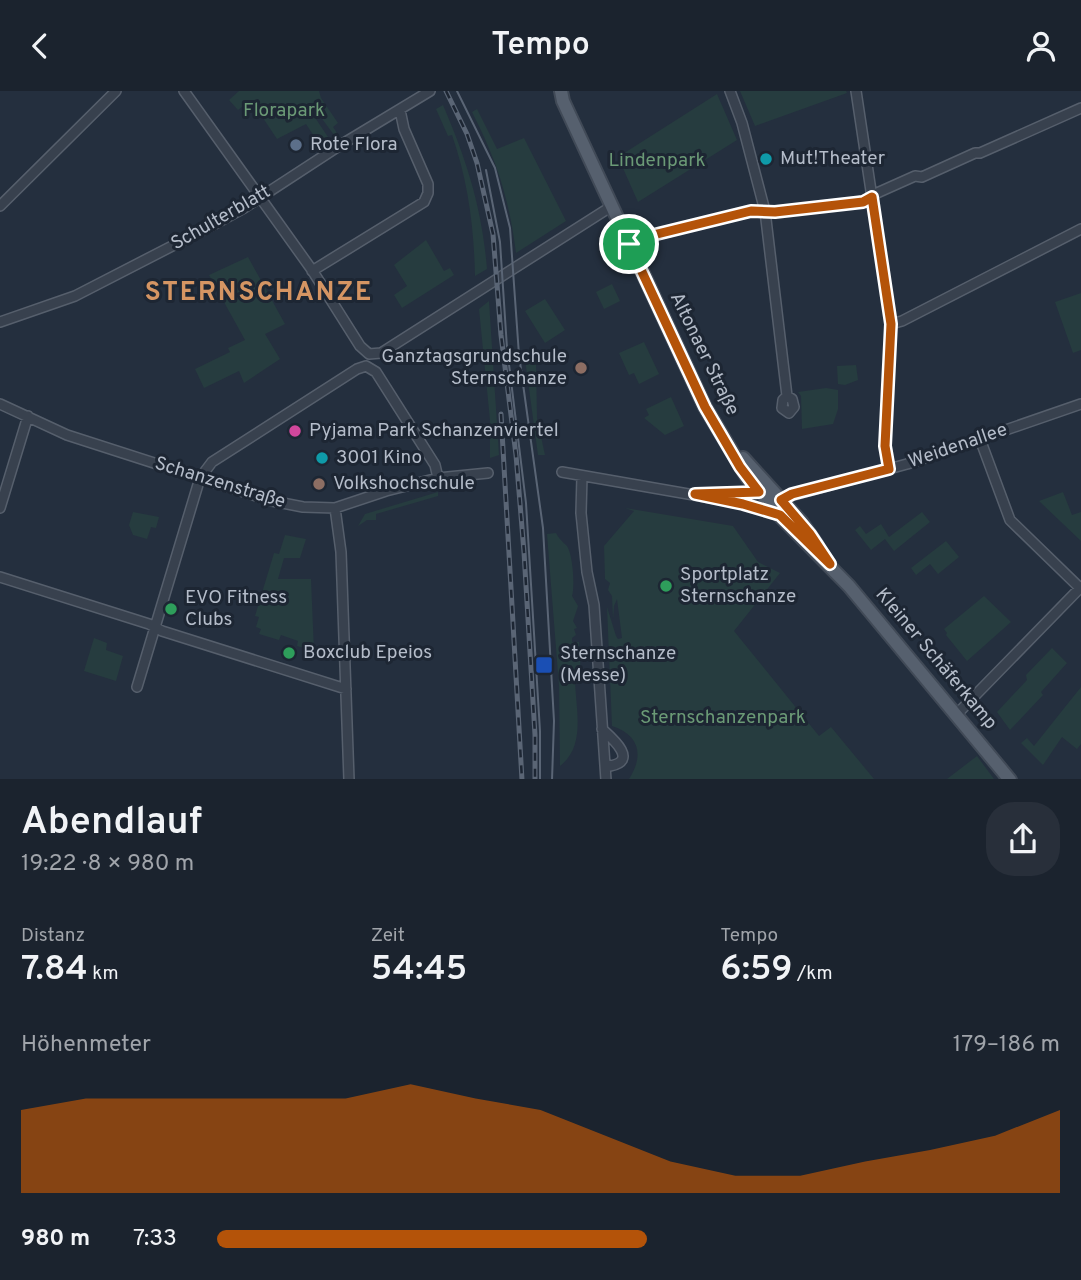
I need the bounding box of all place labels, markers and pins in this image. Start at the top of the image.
place label: Rote Flora [310,133,397,157]
marker: Rote Flora [288,137,304,153]
place label: Mut!Theater [780,147,886,171]
marker: Mut!Theater [758,151,774,167]
pin [599,214,659,274]
place label: Ganztagsgrundschule Sternschanze [381,345,567,391]
marker: Ganztagsgrundschule Sternschanze [573,360,589,376]
place label: Pyjama Park Schanzenviertel [309,419,559,443]
marker: Pyjama Park Schanzenviertel [287,423,303,439]
place label: 3001 Kino [336,446,422,470]
marker: 3001 Kino [314,450,330,466]
place label: Volkshochschule [333,472,475,496]
marker: Volkshochschule [311,476,327,492]
place label: Sportplatz Sternschanze [680,563,796,609]
marker: Sportplatz Sternschanze [658,578,674,594]
place label: EVO Fitness Clubs [185,586,287,632]
marker: EVO Fitness Clubs [163,601,179,617]
place label: Boxclub Epeios [303,641,432,665]
place label: Sternschanze (Messe) [560,642,676,688]
marker: Boxclub Epeios [281,645,297,661]
marker: Sternschanze (Messe) [534,655,554,675]

